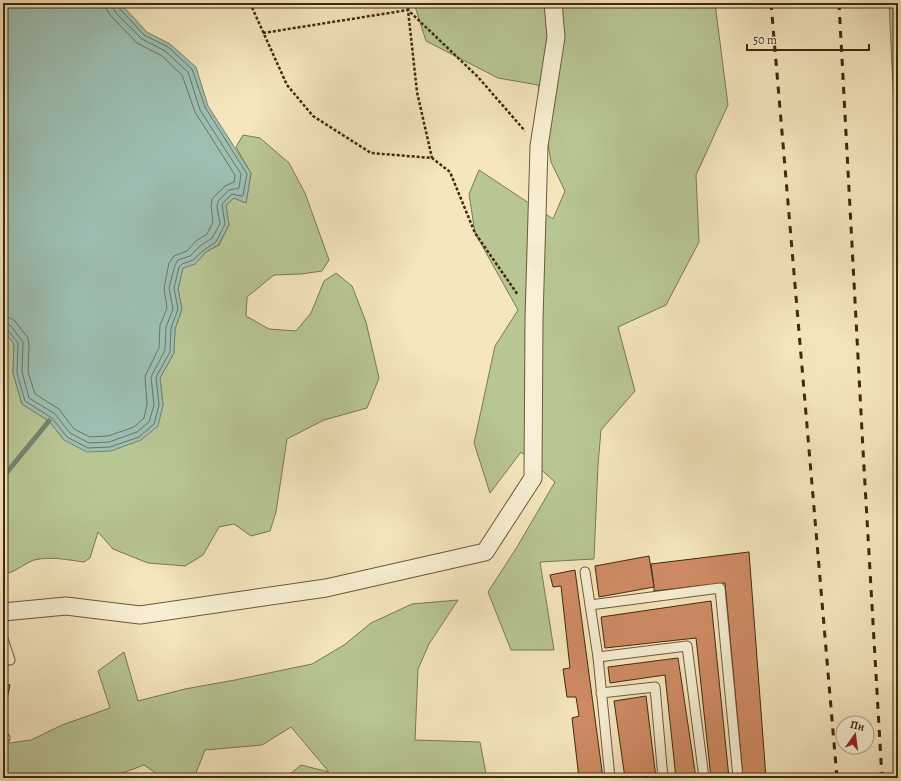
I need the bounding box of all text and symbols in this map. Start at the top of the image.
scale bar [747,26,869,52]
text: 50 m [753,32,777,48]
north arrow [835,715,875,755]
text: Пн [849,717,867,735]

